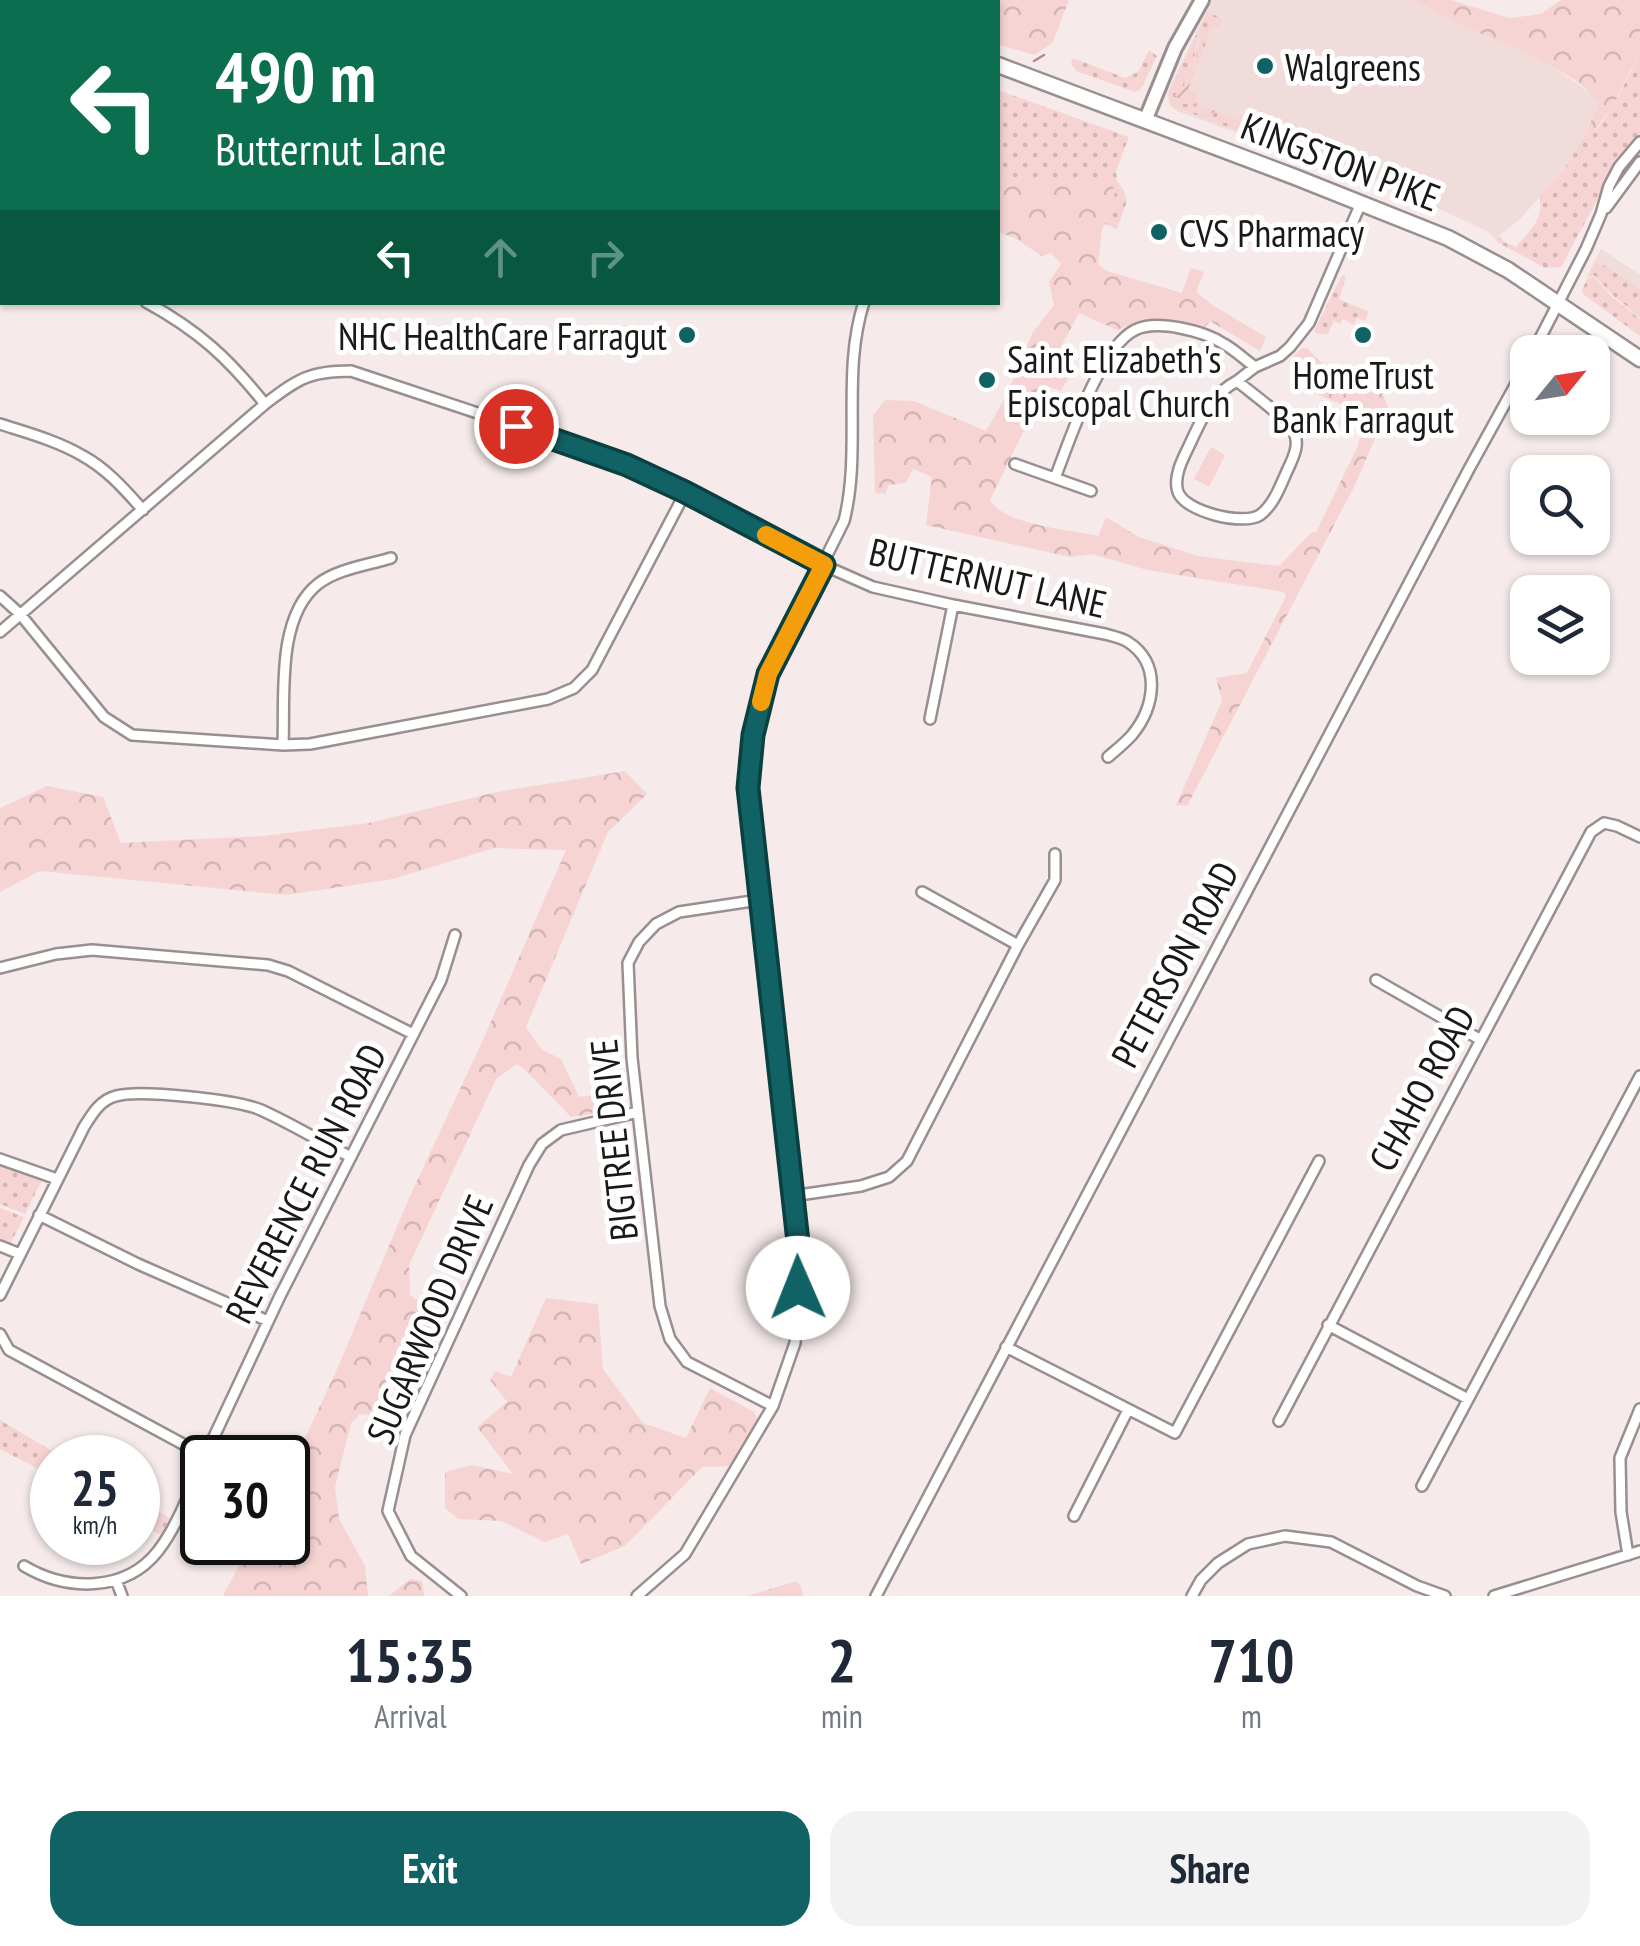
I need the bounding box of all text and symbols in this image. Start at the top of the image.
text: 490 m [215,31,376,121]
icon: left [50,40,180,170]
place label: Walgreens [1285,42,1421,91]
marker: Walgreens [1254,55,1276,77]
street label: KINGSTON PIKE [1235,101,1447,221]
text: Butternut Lane [215,119,447,177]
place label: CVS Pharmacy [1179,208,1365,257]
marker: CVS Pharmacy [1148,221,1170,243]
icon: left [368,230,423,285]
icon: ahead [473,230,528,285]
icon: right [578,230,633,285]
place label: NHC HealthCare Farragut [338,311,668,360]
marker: NHC HealthCare Farragut [676,324,698,346]
marker: HomeTrust Bank Farragut [1352,324,1374,346]
place label: Saint Elizabeth's Episcopal Church [1007,334,1230,427]
north arrow [1510,335,1610,435]
map controls [1510,335,1610,675]
place label: HomeTrust Bank Farragut [1272,350,1455,443]
marker: Saint Elizabeth's Episcopal Church [976,369,998,391]
pin [474,384,559,469]
icon: arrive [489,399,544,454]
button: search [1510,455,1610,555]
street label: BUTTERNUT LANE [865,526,1111,628]
button: layers [1510,575,1610,675]
street label: PETERSON ROAD [1099,853,1249,1075]
street label: CHAHO ROAD [1357,997,1485,1179]
street label: REVERENCE RUN ROAD [214,1035,396,1331]
street label: BIGTREE DRIVE [578,1037,648,1243]
street label: SUGARWOOD DRIVE [355,1187,503,1451]
position arrow [746,1236,850,1340]
speed limit sign: 30 [180,1435,310,1565]
text: 25 [71,1455,119,1520]
text: km/h [73,1509,117,1541]
text: 15:35 [346,1621,475,1699]
text: 2 [828,1621,856,1699]
text: 710 [1208,1621,1294,1699]
text: Arrival [374,1695,447,1737]
text: min [821,1695,863,1737]
text: m [1241,1695,1262,1737]
button: Exit [50,1811,810,1926]
button: Share [830,1811,1590,1926]

